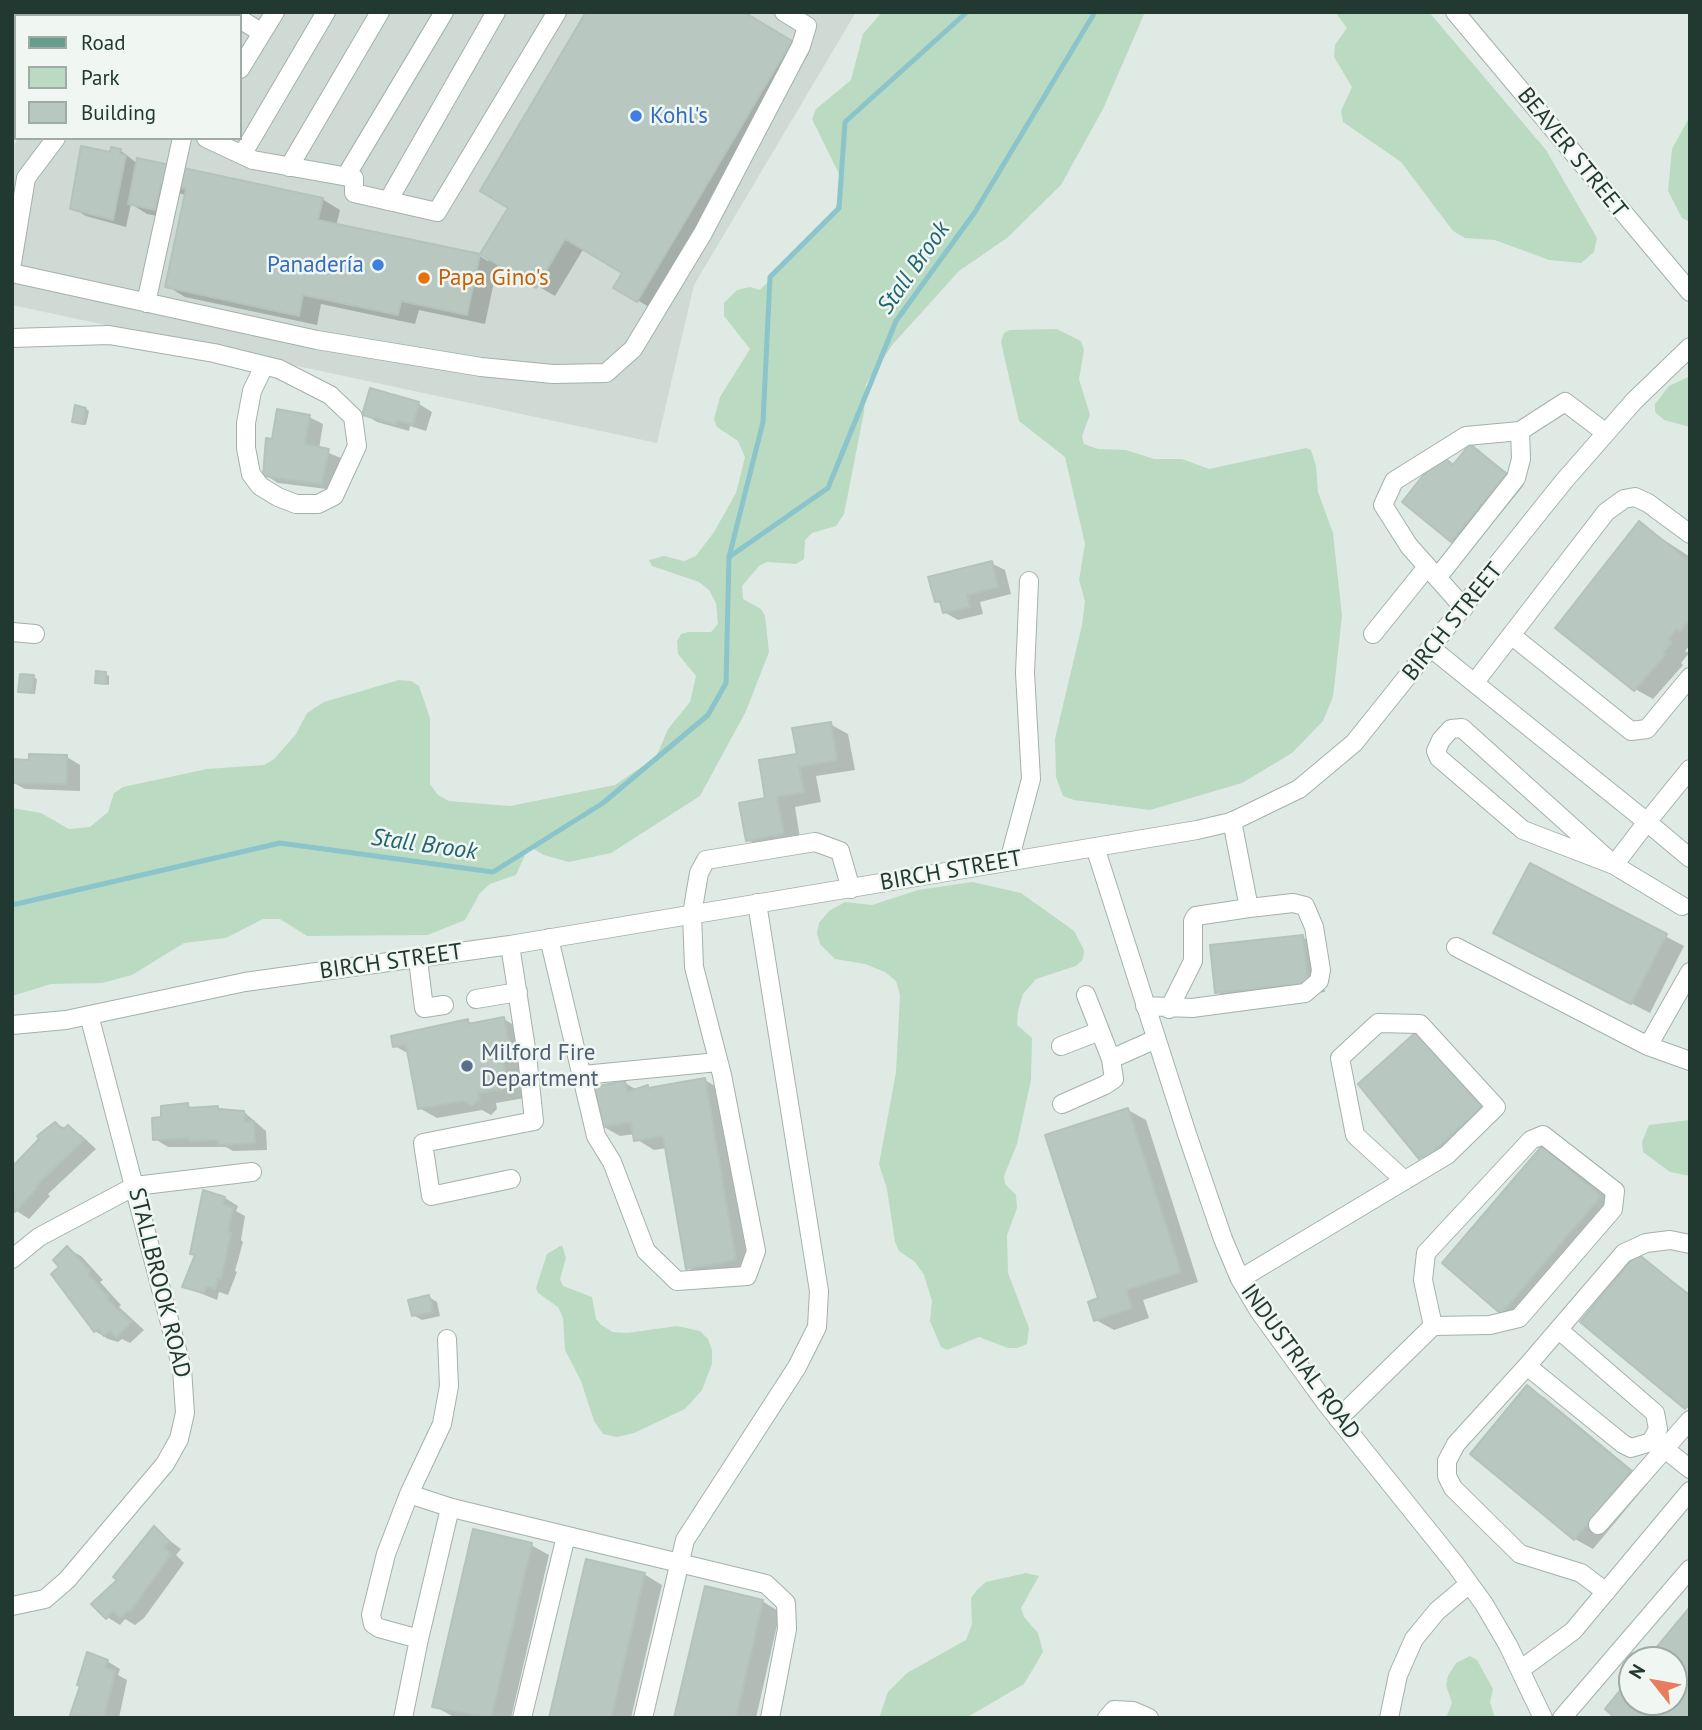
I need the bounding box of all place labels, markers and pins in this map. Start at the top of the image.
place label: Kohl's [650,102,708,130]
marker: Kohl's [628,108,644,124]
place label: Panadería [267,251,364,279]
marker: Panadería [370,257,386,273]
place label: Papa Gino's [438,264,549,292]
marker: Papa Gino's [416,270,432,286]
place label: Milford Fire Department [481,1039,599,1093]
marker: Milford Fire Department [459,1058,475,1074]

